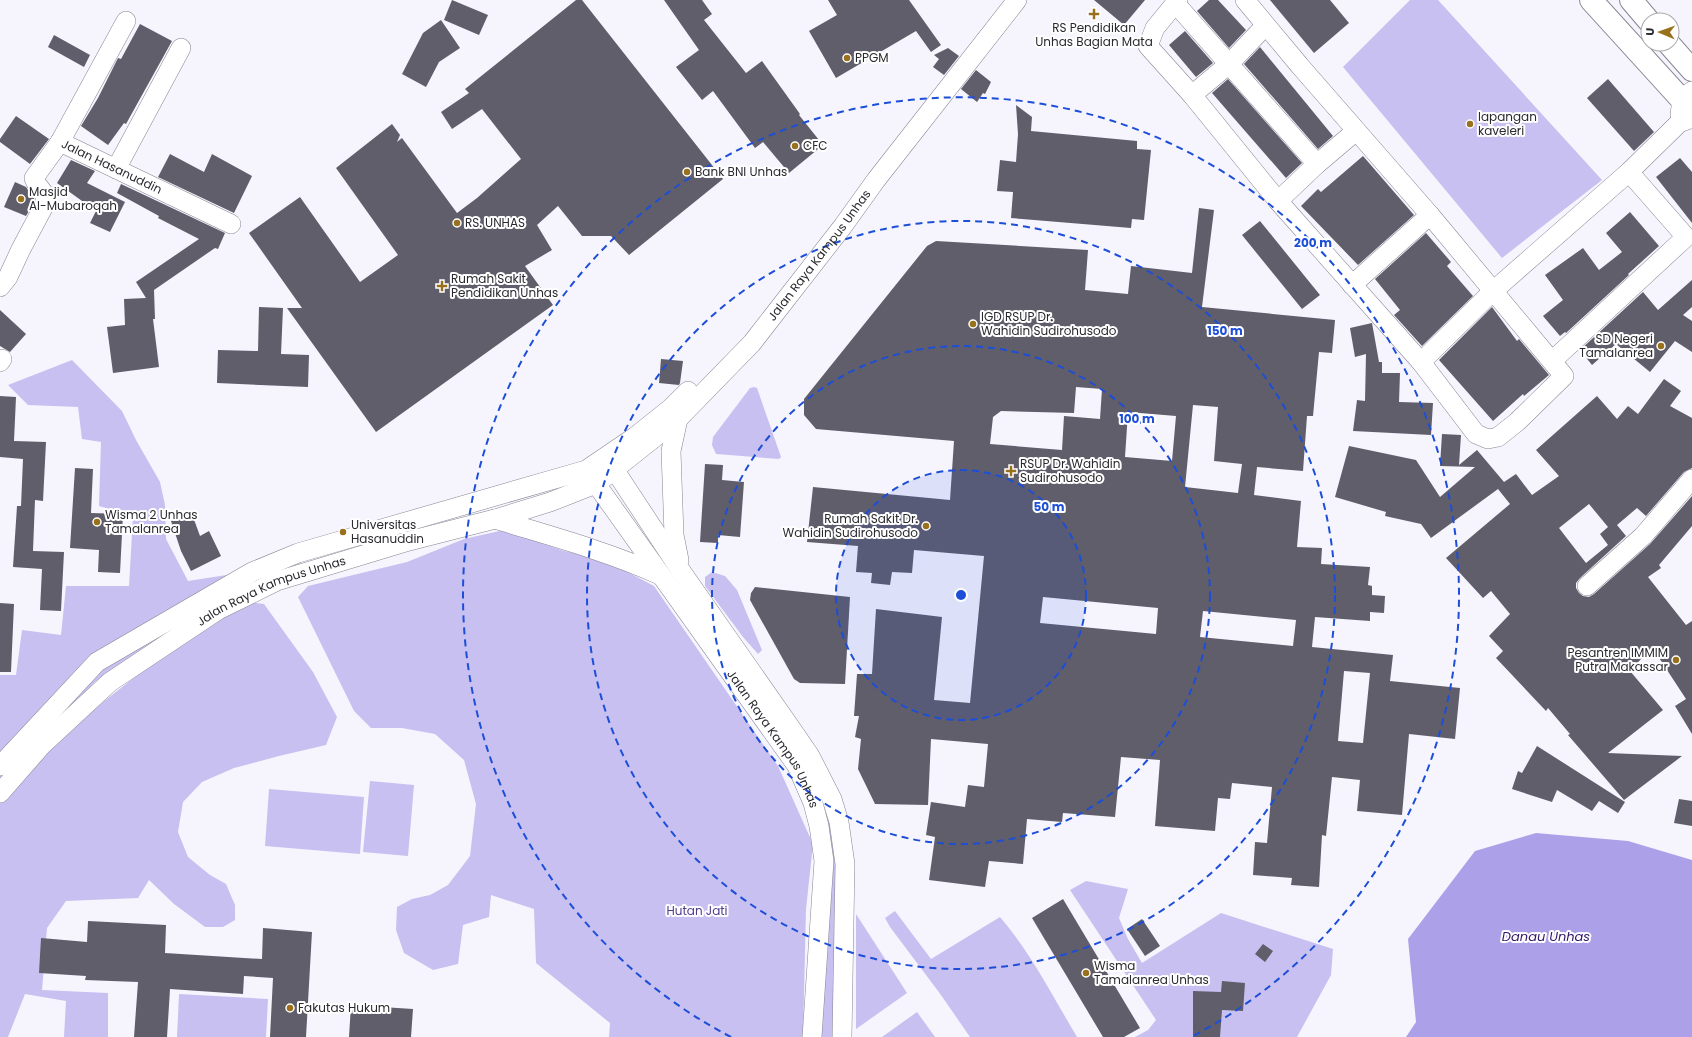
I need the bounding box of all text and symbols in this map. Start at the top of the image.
marker: RS Pendidikan Unhas Bagian Mata [1088,8,1100,20]
north arrow [1640,12,1680,52]
place label: RS Pendidikan Unhas Bagian Mata [1035,19,1153,50]
text: U [1642,27,1658,36]
place label: PPGM [855,49,889,66]
marker: PPGM [842,53,852,63]
place label: lapangan kaveleri [1478,108,1537,139]
marker: lapangan kaveleri [1465,119,1475,129]
street label: Jalan Hasanuddin [59,135,165,198]
place label: CFC [803,137,828,154]
marker: CFC [790,141,800,151]
place label: Bank BNI Unhas [695,163,787,180]
marker: Bank BNI Unhas [682,167,692,177]
place label: Masjid Al-Mubaroqah [29,183,117,214]
street label: Jalan Raya Kampus Unhas [763,186,874,324]
marker: Masjid Al-Mubaroqah [16,194,26,204]
place label: RS. UNHAS [465,214,525,231]
marker: RS. UNHAS [452,218,462,228]
text: 200 m [1294,234,1332,251]
place label: Rumah Sakit Pendidikan Unhas [451,270,558,301]
marker: Rumah Sakit Pendidikan Unhas [436,280,448,292]
place label: IGD RSUP Dr. Wahidin Sudirohusodo [981,308,1117,339]
marker: IGD RSUP Dr. Wahidin Sudirohusodo [968,319,978,329]
text: 150 m [1207,322,1243,339]
place label: SD Negeri Tamalanrea [1579,330,1653,361]
marker: SD Negeri Tamalanrea [1656,341,1666,351]
text: 100 m [1119,410,1155,427]
place label: RSUP Dr. Wahidin Sudirohusodo [1020,455,1120,486]
marker: RSUP Dr. Wahidin Sudirohusodo [1005,465,1017,477]
text: 50 m [1034,498,1065,515]
place label: Wisma 2 Unhas Tamalanrea [105,506,198,537]
place label: Rumah Sakit Dr. Wahidin Sudirohusodo [783,510,918,541]
place label: Universitas Hasanuddin [351,516,424,547]
marker: Wisma 2 Unhas Tamalanrea [92,517,102,527]
marker: Rumah Sakit Dr. Wahidin Sudirohusodo [921,521,931,531]
marker: Universitas Hasanuddin [338,527,348,537]
street label: Jalan Raya Kampus Unhas [193,552,348,630]
centre of rings [954,588,968,602]
place label: Pesantren IMMIM Putra Makassar [1567,644,1669,675]
marker: Pesantren IMMIM Putra Makassar [1671,655,1681,665]
street label: Jalan Raya Kampus Unhas [723,666,823,809]
park label: Hutan Jati [666,902,728,919]
water label: Danau Unhas [1502,927,1590,946]
place label: Wisma Tamalanrea Unhas [1094,957,1209,988]
marker: Wisma Tamalanrea Unhas [1081,968,1091,978]
place label: Fakutas Hukum [298,999,390,1016]
marker: Fakutas Hukum [285,1003,295,1013]

